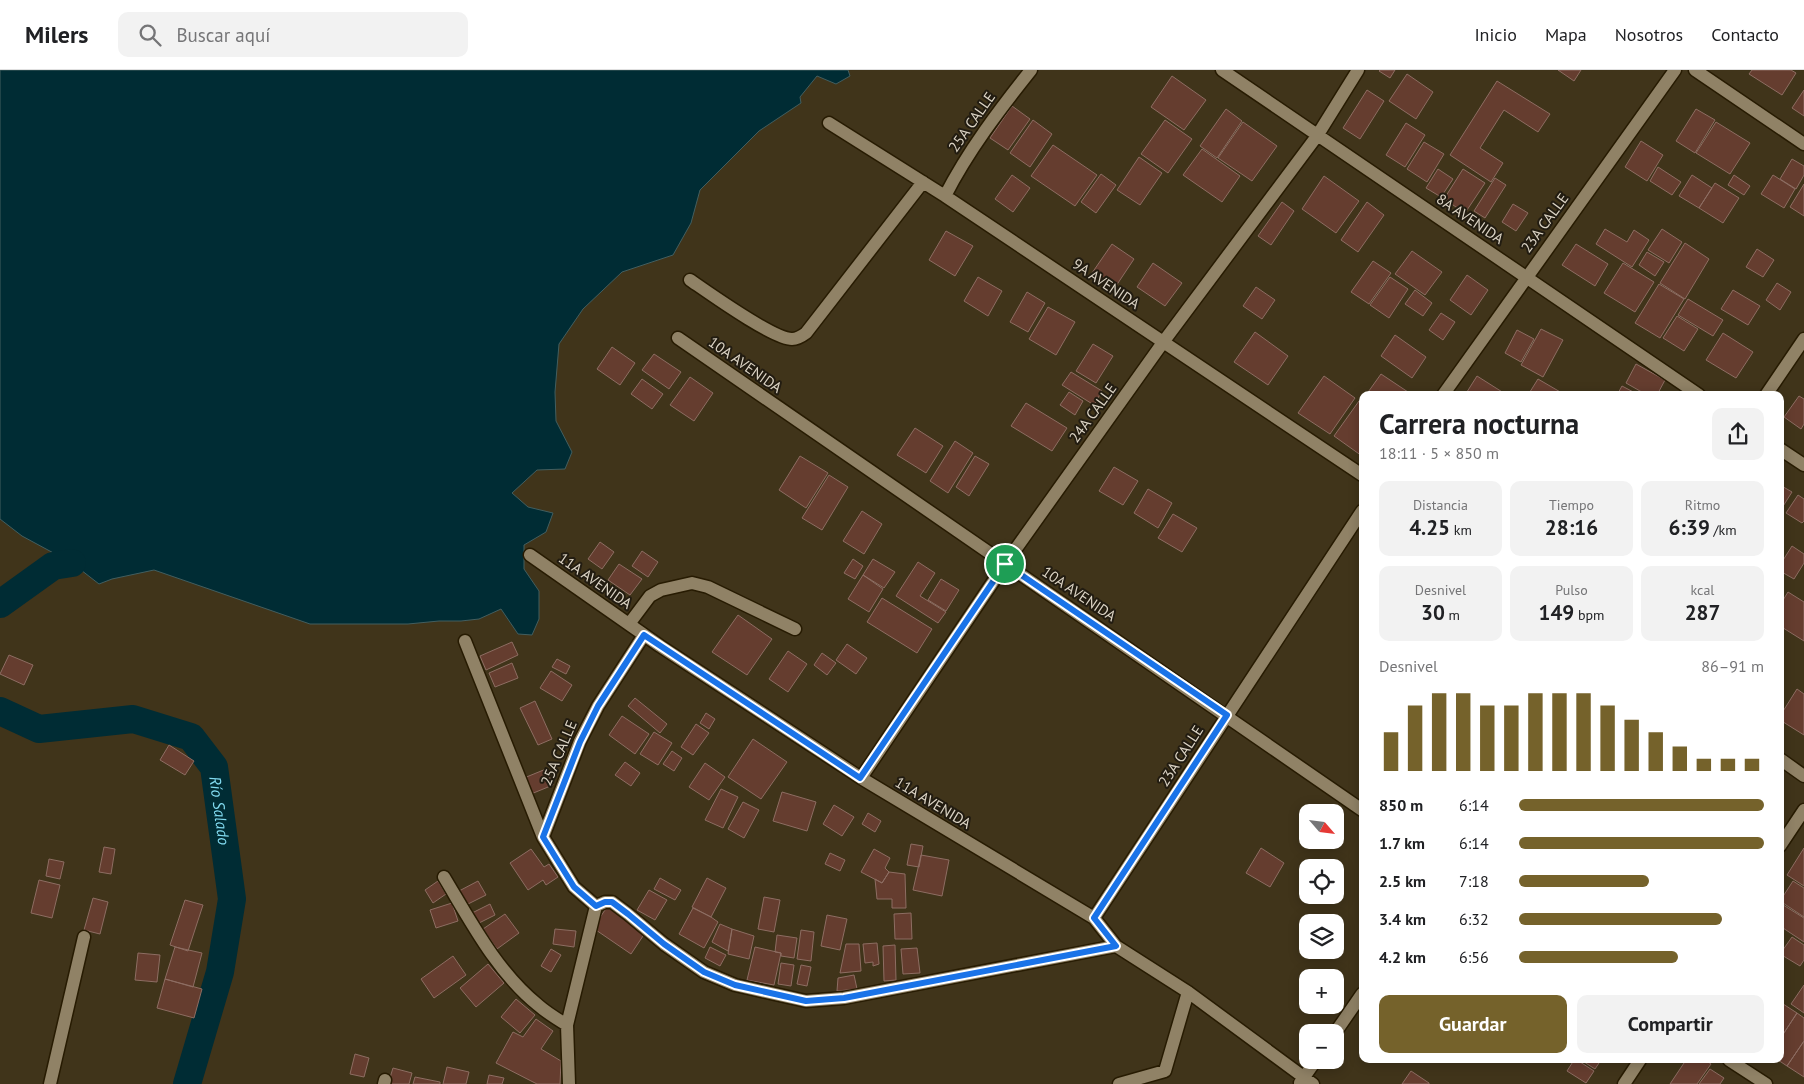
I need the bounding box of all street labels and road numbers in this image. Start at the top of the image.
street label: 25A CALLE [944,88,999,155]
street label: 8A AVENIDA [1433,189,1508,248]
street label: 23A CALLE [1517,189,1573,256]
street label: 9A AVENIDA [1069,254,1144,313]
street label: 10A AVENIDA [705,332,786,397]
street label: 24A CALLE [1065,379,1121,446]
street label: 11A AVENIDA [555,548,636,613]
street label: 10A AVENIDA [1039,562,1120,625]
street label: 25A CALLE [536,717,581,788]
street label: 23A CALLE [1154,722,1207,790]
street label: 11A AVENIDA [892,772,975,833]

